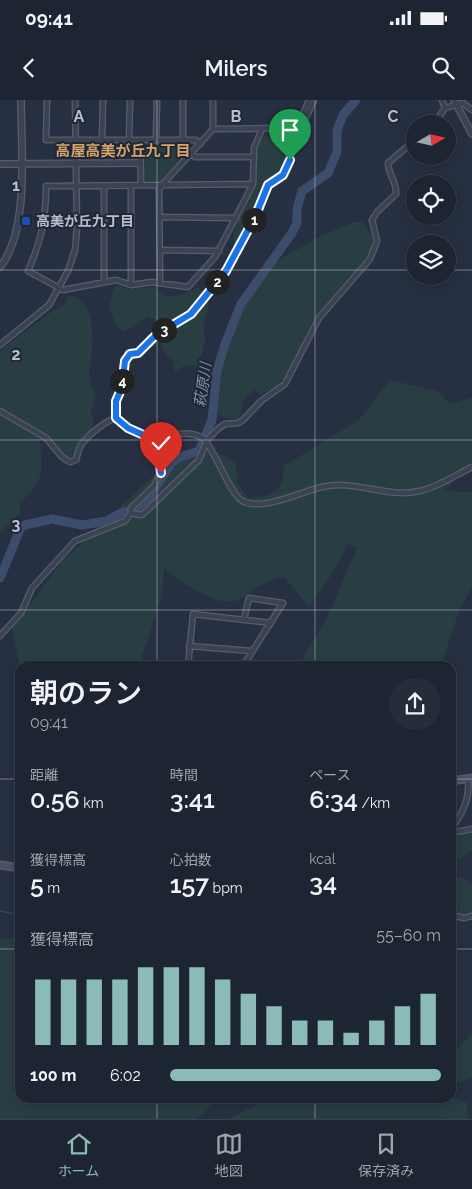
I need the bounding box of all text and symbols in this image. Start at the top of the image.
text: 09:41 [25,7,73,29]
icon: back [15,54,43,82]
icon: search [429,54,457,82]
text: Milers [204,55,268,81]
text: A [74,107,85,126]
text: B [231,107,242,126]
text: C [388,107,399,126]
pin [269,109,311,160]
north arrow [406,115,456,165]
map controls [406,115,456,285]
icon: arrive [276,116,304,144]
district label: 高屋高美が丘九丁目 [55,142,191,160]
button: locate [406,175,456,225]
text: 1 [12,176,20,195]
pin: 1 [242,208,266,232]
text: 1 [251,212,258,228]
place label: 高美が丘九丁目 [36,213,134,229]
marker: 高美が丘九丁目 [20,215,32,227]
button: layers [406,235,456,285]
pin: 2 [204,270,230,294]
text: 2 [214,274,221,290]
pin: 3 [152,318,176,342]
text: 3 [161,322,168,338]
text: 2 [11,345,21,364]
water label: 萩原川 [191,359,215,409]
pin: 4 [110,368,134,394]
text: 4 [119,373,127,389]
pin [140,422,182,473]
icon: check [147,429,175,457]
text: 3 [12,515,21,534]
text: 朝のラン [30,677,142,710]
button: share [389,678,441,730]
text: 09:41 [30,713,68,732]
text: 距離 [30,767,58,783]
text: 時間 [170,767,198,783]
text: ペース [309,767,351,783]
text: 0.56 [30,784,80,814]
text: 3:41 [170,784,215,814]
text: 6:34 [309,784,358,814]
text: km [80,795,104,811]
text: /km [358,795,390,811]
text: kcal [309,851,336,867]
text: 獲得標高 [30,852,86,868]
text: 心拍数 [170,852,212,868]
text: 34 [309,867,337,897]
text: 5 [30,869,44,899]
text: 157 [170,869,209,899]
text: m [44,880,60,896]
text: bpm [209,880,243,896]
text: 55–60 m [376,926,441,945]
text: 獲得標高 [30,930,94,949]
text: 100 m [30,1066,76,1085]
text: 6:02 [110,1066,141,1085]
tab: ホーム [58,1130,99,1180]
tab: 地図 [215,1130,243,1180]
tab: 保存済み [358,1130,414,1180]

